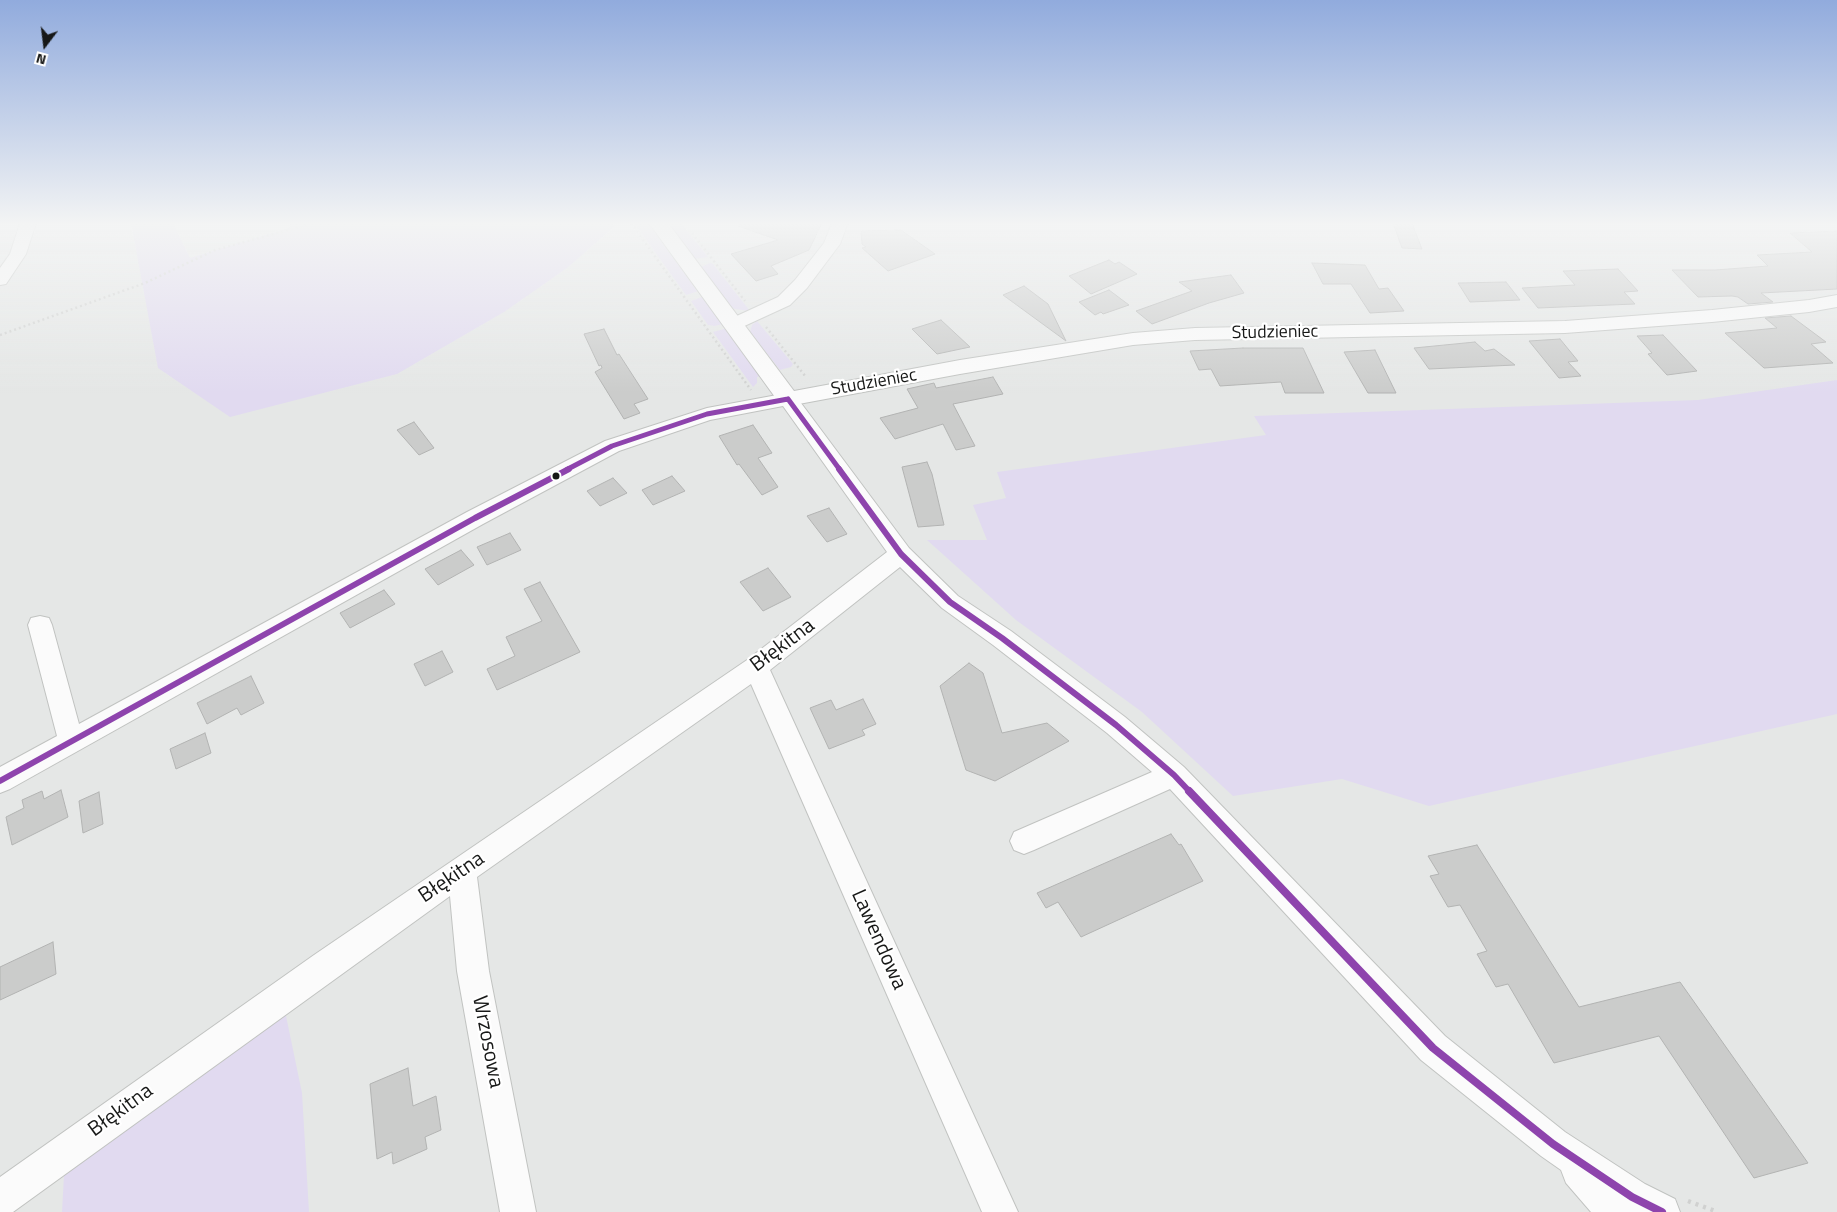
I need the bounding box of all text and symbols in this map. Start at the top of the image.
north arrow [20,20,70,70]
text: N [34,49,48,71]
street label: Studzieniec [1231,321,1319,345]
street label: Studzieniec [829,365,919,401]
unlabelled marker [551,471,561,481]
street label: Błękitna [746,614,820,678]
street label: Błękitna [414,847,490,909]
street label: Lawendowa [845,886,911,994]
street label: Wrzosowa [466,994,508,1090]
street label: Błękitna [84,1079,158,1143]

